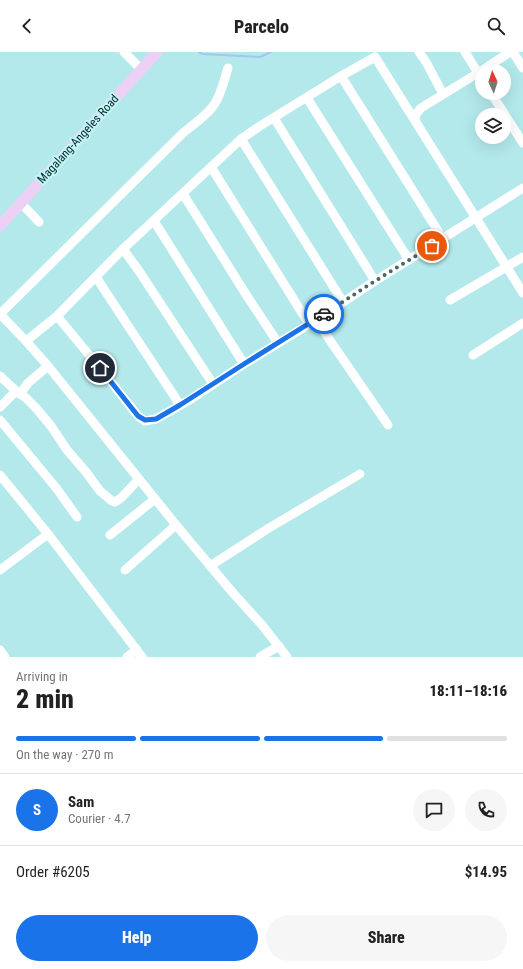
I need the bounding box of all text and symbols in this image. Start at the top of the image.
icon: back [16,15,38,37]
icon: search [485,15,507,37]
text: Parcelo [234,16,289,37]
north arrow [475,64,511,100]
map controls [475,64,511,144]
street label: Magalang-Angeles Road [34,92,122,186]
button: layers [475,108,511,144]
pin [415,229,449,263]
icon: bag [421,235,443,257]
courier [304,294,344,334]
icon: car [313,303,335,325]
pin [83,351,117,385]
icon: home [89,357,111,379]
text: Arriving in [16,669,68,684]
text: 18:11–18:16 [429,682,507,700]
text: 2 min [16,684,74,714]
text: On the way · 270 m [16,747,113,762]
button: chat [413,789,455,831]
button: phone [465,789,507,831]
text: Sam [68,793,94,811]
text: S [33,801,41,819]
text: Courier · 4.7 [68,811,131,826]
text: Order #6205 [16,863,90,881]
text: $14.95 [465,863,507,881]
button: Help [16,915,258,961]
button: Share [266,915,507,961]

